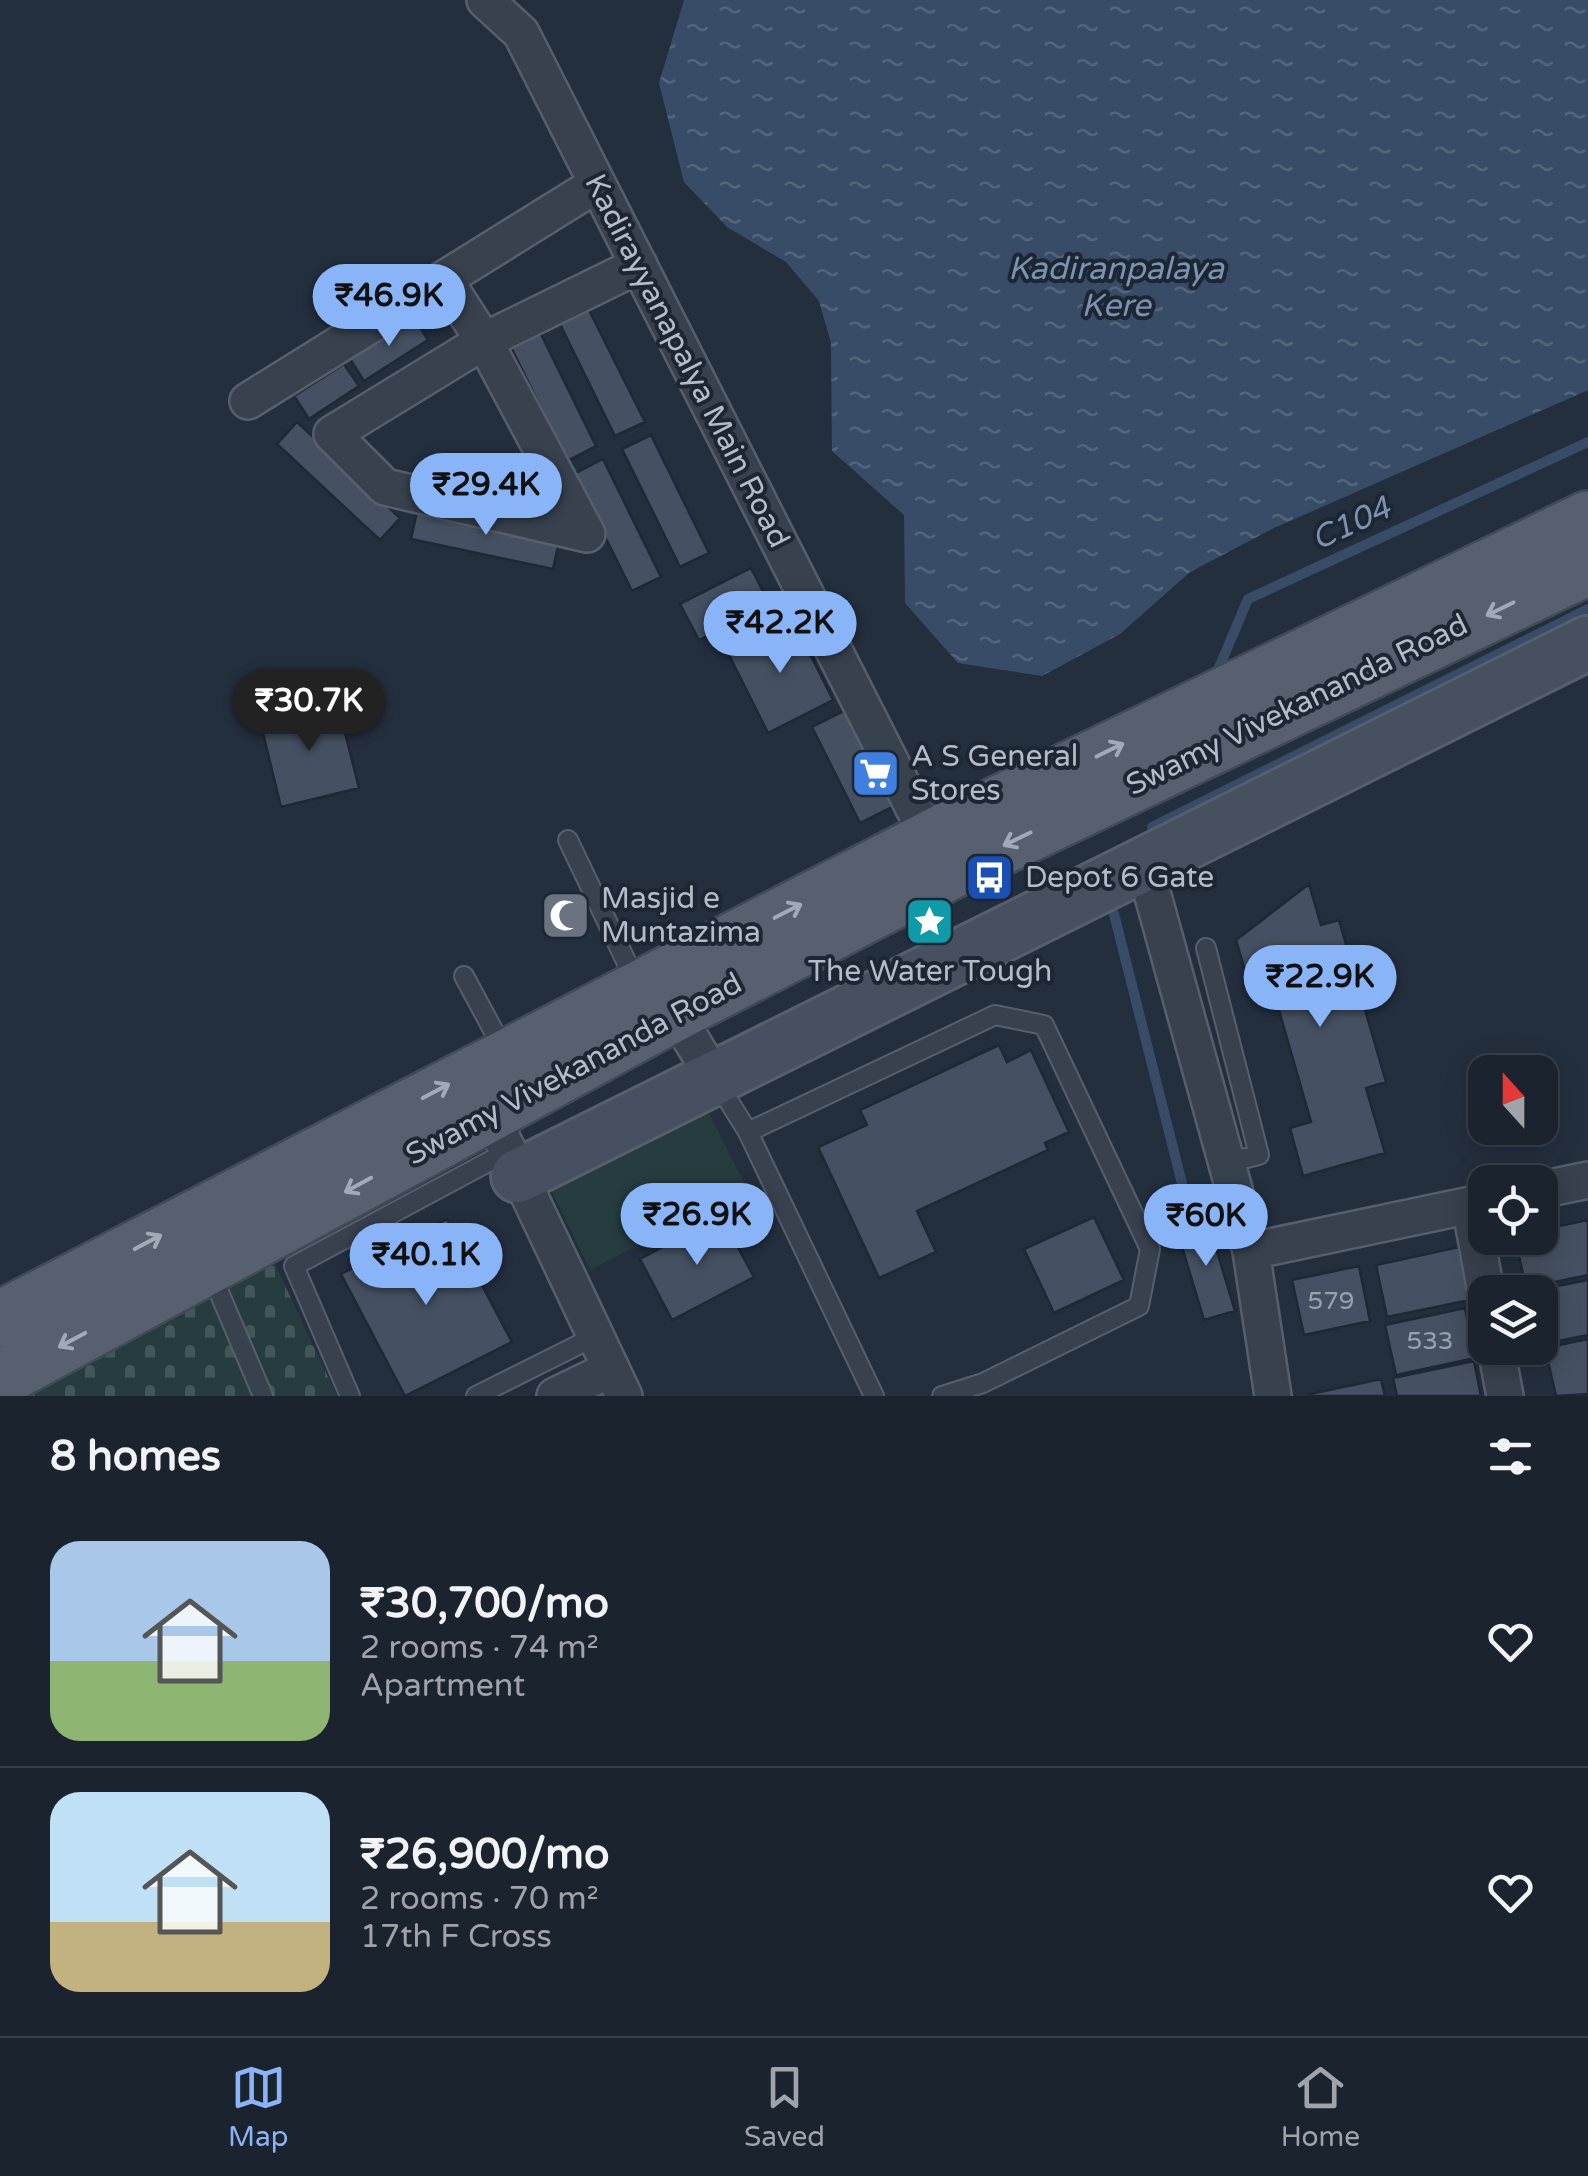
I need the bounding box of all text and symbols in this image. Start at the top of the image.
street label: Kadirayyanapalya Main Road [577,168,797,554]
water label: Kadiranpalaya Kere [1008,250,1225,325]
pin: ₹46.9K [308,264,470,349]
text: ₹46.9K [335,277,443,315]
pin: ₹29.4K [405,453,567,538]
text: ₹29.4K [432,466,540,504]
water label: C104 [1306,489,1397,559]
pin: ₹42.2K [699,591,861,676]
one-way arrow [1486,600,1516,619]
text: ₹42.2K [726,604,834,642]
street label: Swamy Vivekananda Road [1120,606,1474,804]
pin: ₹30.7K [228,669,390,754]
text: ₹30.7K [255,682,363,720]
place label: A S General Stores [911,738,1078,809]
one-way arrow [1094,739,1124,758]
supermarket icon: A S General Stores [850,747,902,799]
one-way arrow [1003,831,1033,850]
bus stop icon: Depot 6 Gate [964,851,1016,903]
place label: Depot 6 Gate [1025,859,1214,896]
place label: Masjid e Muntazima [601,880,761,951]
mosque icon: Masjid e Muntazima [540,889,592,941]
place icon: The Water Tough [904,896,956,948]
one-way arrow [772,901,802,920]
pin: ₹22.9K [1239,945,1401,1030]
place label: The Water Tough [808,953,1052,990]
text: ₹22.9K [1266,958,1374,996]
street label: Swamy Vivekananda Road [400,965,748,1173]
north arrow [1468,1055,1558,1145]
map controls [1468,1055,1558,1365]
one-way arrow [421,1081,451,1100]
button: locate [1468,1165,1558,1255]
one-way arrow [343,1176,373,1196]
pin: ₹26.9K [616,1183,778,1268]
pin: ₹60K [1147,1184,1265,1269]
text: ₹26.9K [643,1196,751,1234]
text: ₹60K [1166,1197,1246,1235]
pin: ₹40.1K [345,1223,507,1308]
one-way arrow [133,1231,163,1251]
text: ₹40.1K [372,1236,480,1274]
button: layers [1468,1275,1558,1365]
house number: 579 [1307,1286,1355,1316]
house number: 533 [1406,1326,1454,1356]
one-way arrow [57,1331,87,1350]
icon: filters [1483,1429,1538,1484]
text: 8 homes [50,1431,221,1482]
text: ₹30,700/mo [360,1578,609,1629]
icon: home [130,1581,250,1701]
icon: heart [1483,1614,1538,1669]
text: 2 rooms · 74 m² [360,1629,599,1667]
text: Apartment [360,1667,525,1705]
text: ₹26,900/mo [360,1829,609,1880]
icon: home [130,1832,250,1952]
icon: heart [1483,1865,1538,1920]
text: 2 rooms · 70 m² [360,1880,599,1918]
text: 17th F Cross [360,1918,552,1956]
tab: Map [228,2060,288,2154]
tab: Saved [744,2060,825,2154]
tab: Home [1281,2060,1360,2154]

